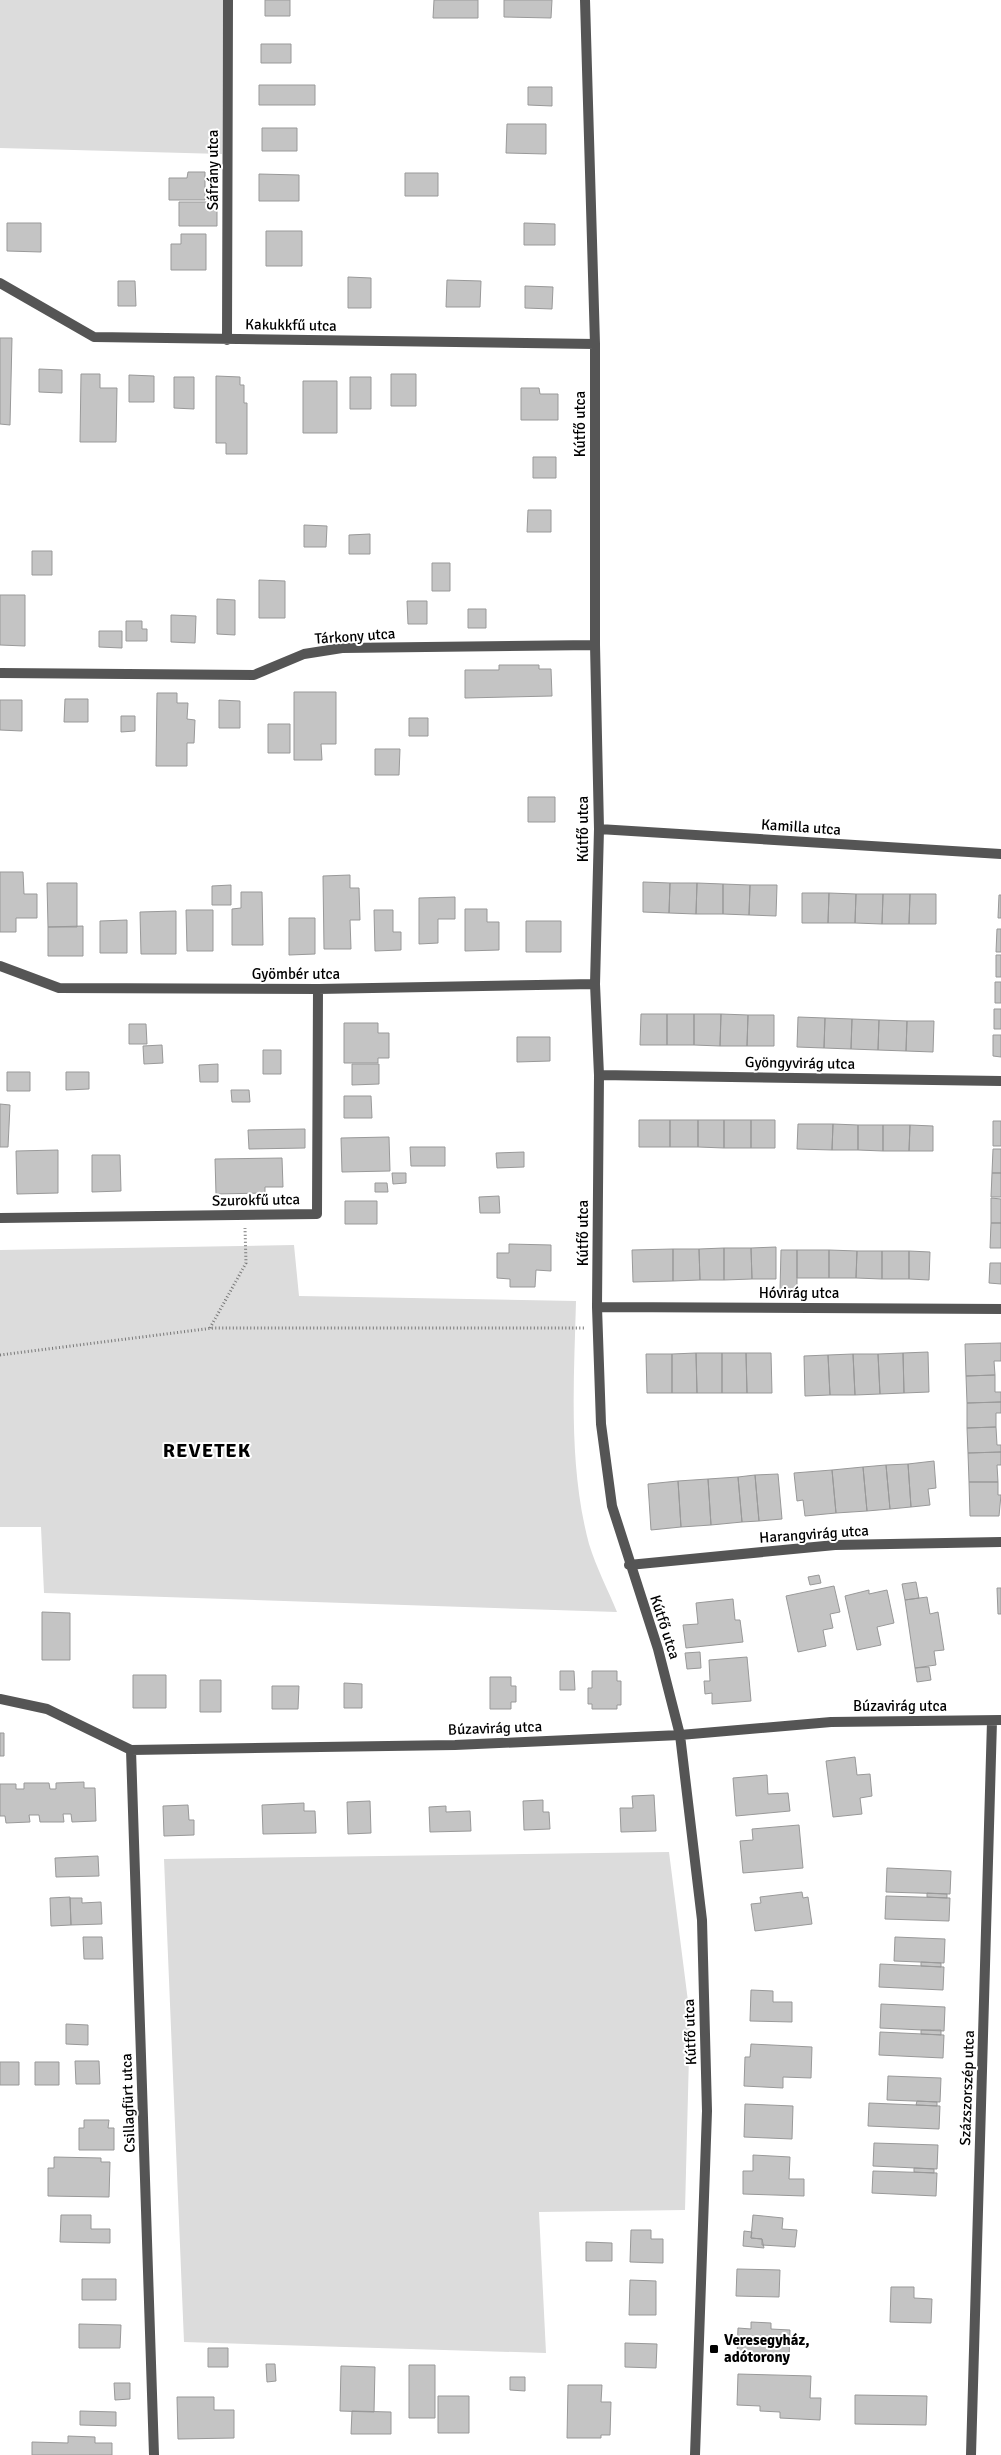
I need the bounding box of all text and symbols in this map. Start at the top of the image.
street label: Sáfrány utca [204,130,222,210]
street label: Kakukkfű utca [245,315,337,335]
street label: Kútfő utca [571,391,589,457]
street label: Tárkony utca [314,624,396,648]
street label: Kútfő utca [574,796,592,862]
street label: Kamilla utca [760,815,842,839]
street label: Gyömbér utca [252,965,340,983]
street label: Gyöngyvirág utca [745,1053,855,1073]
street label: Szurokfű utca [212,1190,300,1210]
street label: Kútfő utca [574,1200,592,1266]
street label: Hóvirág utca [759,1284,839,1302]
district label: REVETEK [163,1438,251,1463]
street label: Harangvirág utca [759,1521,869,1547]
street label: Kútfő utca [646,1593,684,1661]
street label: Búzavirág utca [853,1697,947,1715]
street label: Búzavirág utca [448,1717,542,1739]
street label: Kútfő utca [680,1999,700,2065]
street label: Százszorszép utca [956,2030,978,2146]
street label: Csillagfürt utca [117,2053,139,2153]
place label: Veresegyház, adótorony [724,2331,810,2366]
marker: Veresegyház, adótorony [708,2343,720,2355]

